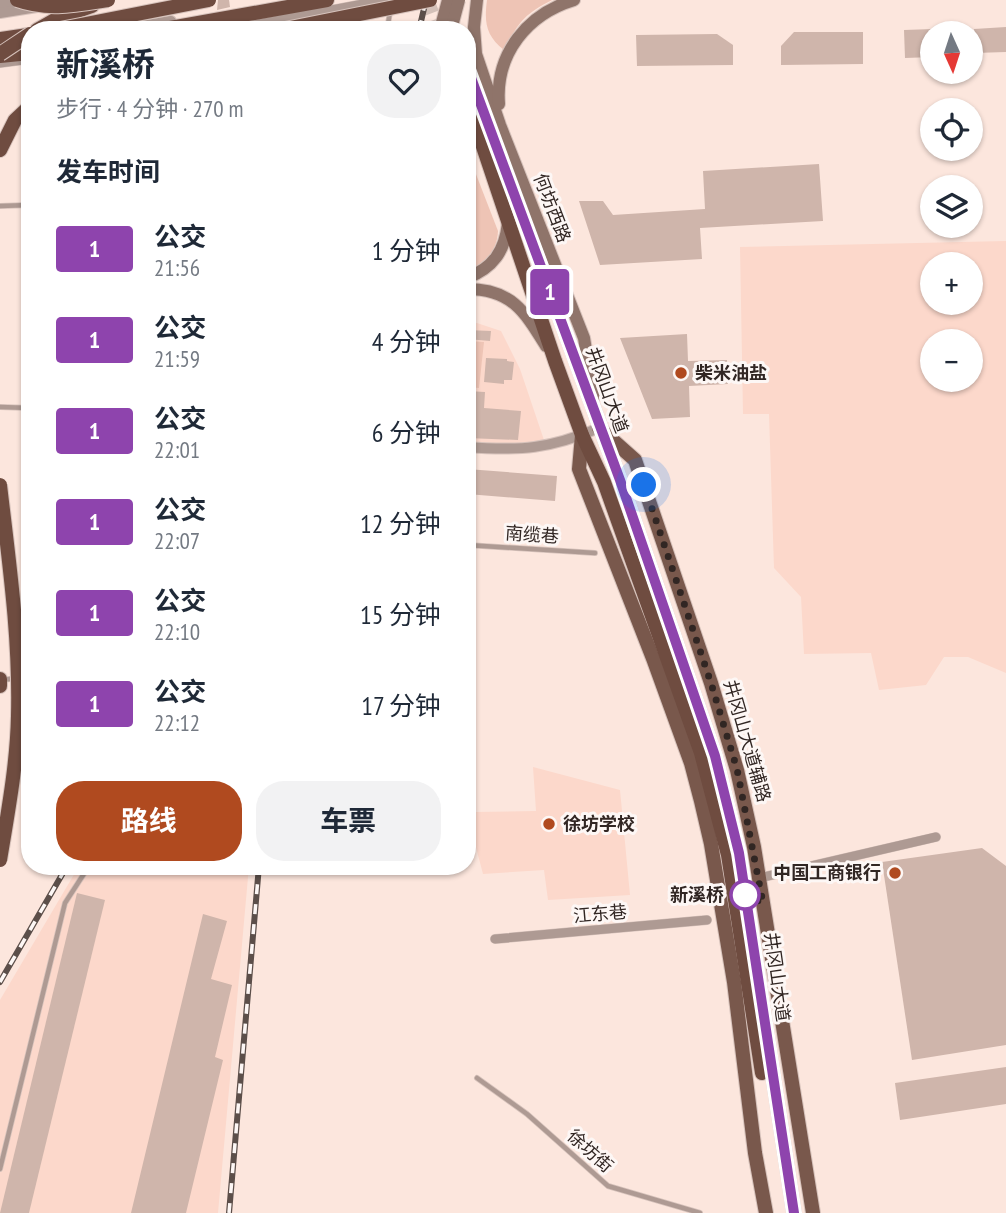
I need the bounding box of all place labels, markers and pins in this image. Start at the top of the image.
place label: 柴米油盐 [695,361,767,384]
marker: 柴米油盐 [673,365,689,381]
place label: 徐坊学校 [563,812,635,835]
marker: 徐坊学校 [541,816,557,832]
place label: 中国工商银行 [773,861,881,884]
marker: 中国工商银行 [887,865,903,881]
marker: 新溪桥 [730,880,760,910]
place label: 新溪桥 [670,883,724,906]

